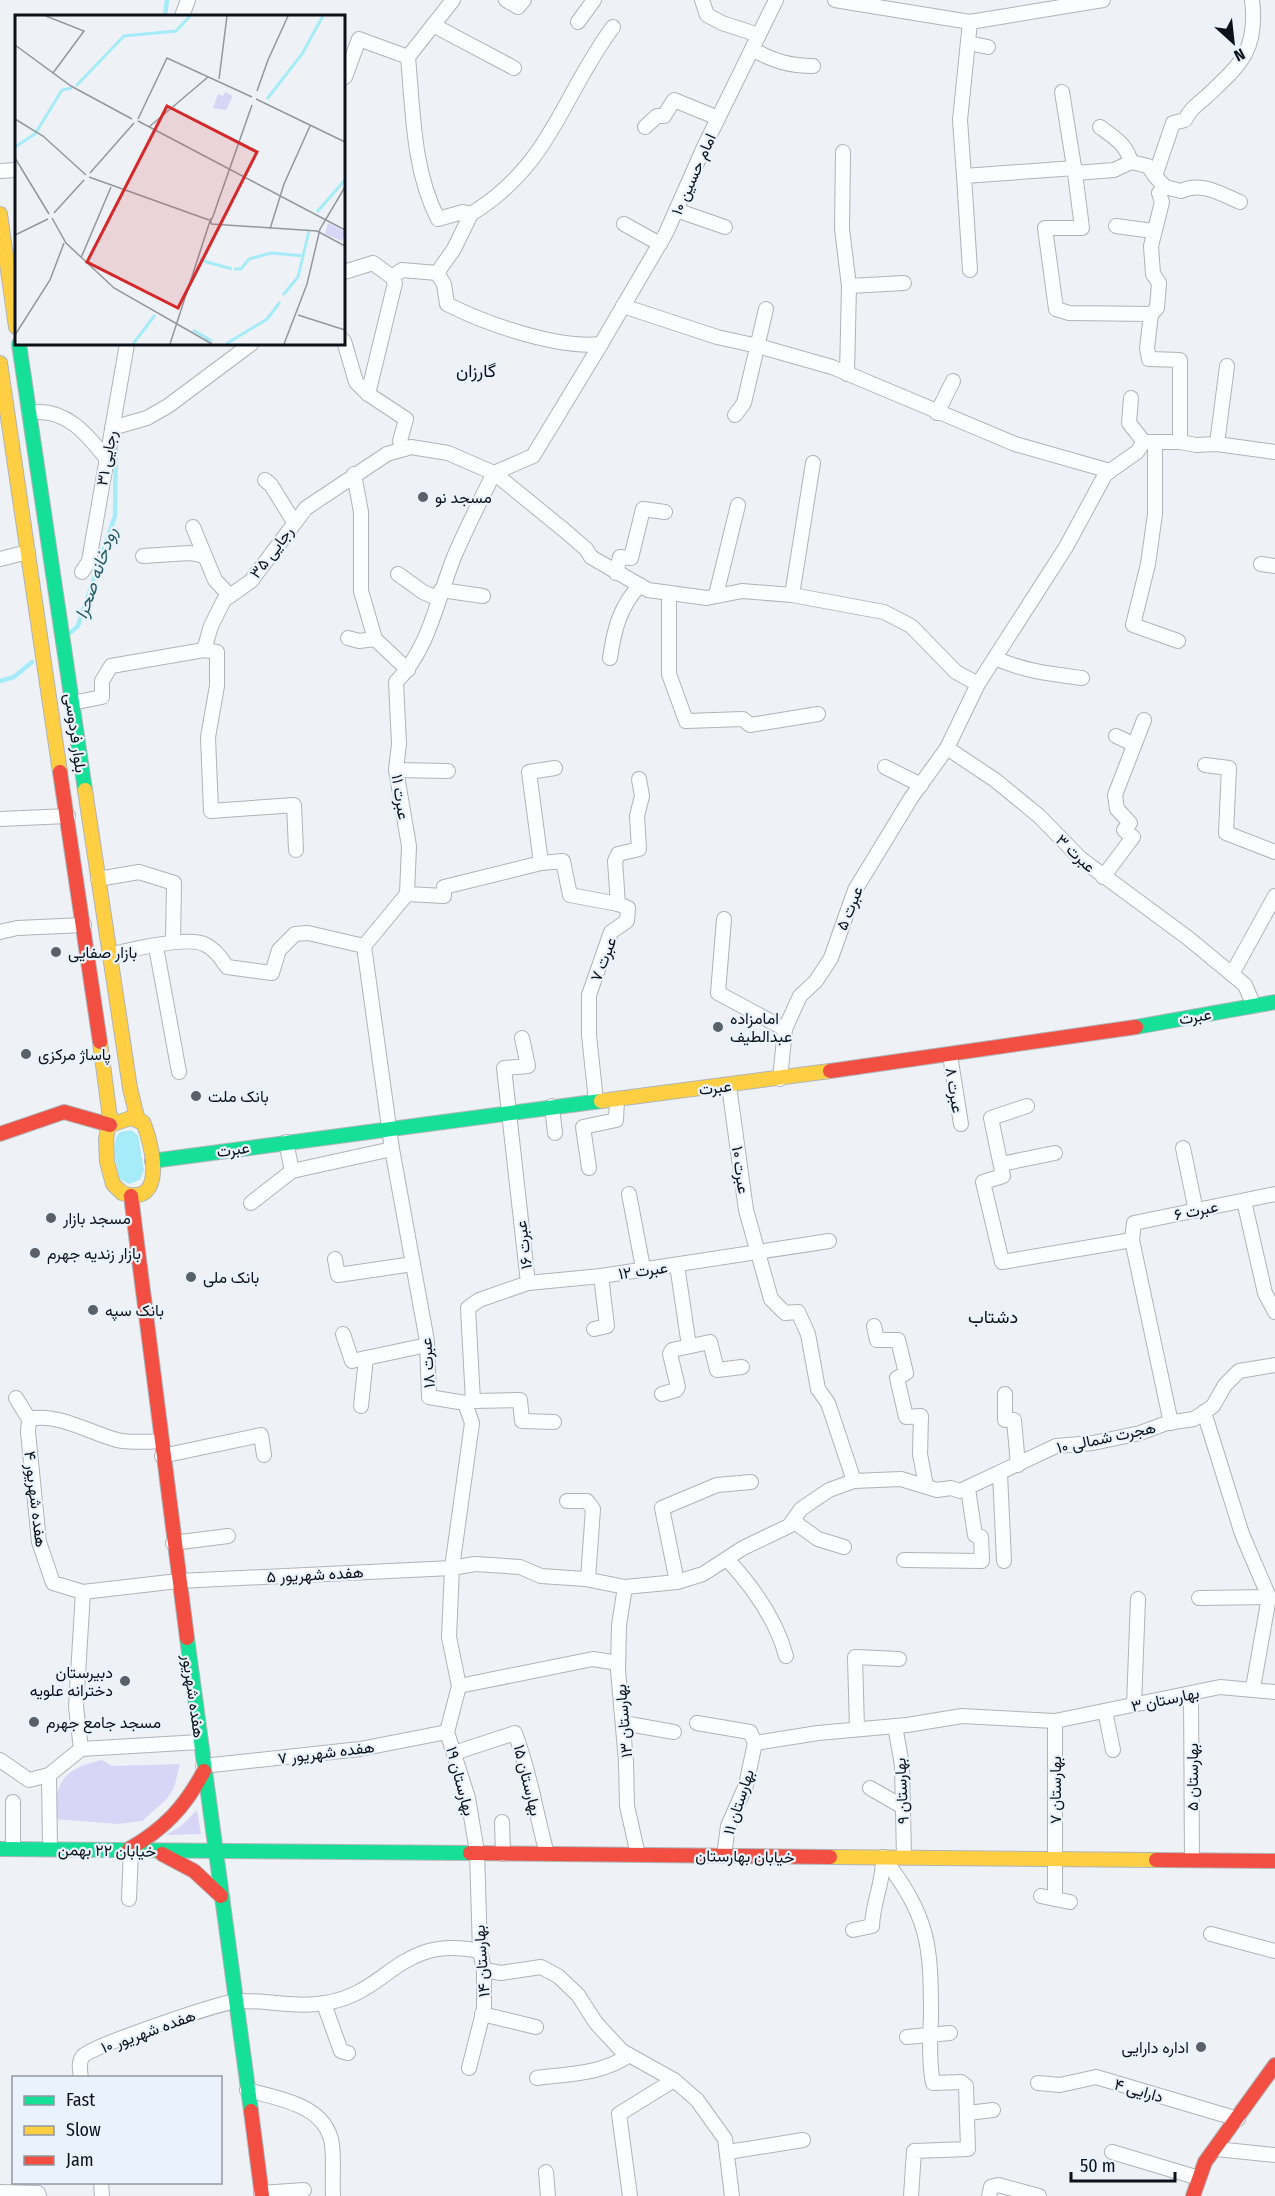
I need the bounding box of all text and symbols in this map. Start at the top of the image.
north arrow [1203,12,1263,72]
inset map [15,15,345,345]
text: N [1231,44,1248,66]
street label: امام حسین ۱۰ [667,131,721,218]
district label: گارزان [456,360,496,382]
street label: رجایی ۳۱ [92,429,122,487]
place label: مسجد نو [435,488,492,508]
marker: مسجد نو [416,490,430,504]
street label: رجایی ۳۵ [246,522,298,583]
water label: رودخانه صحرا [70,524,122,622]
street label: بلوار فردوسی [60,692,90,774]
street label: عبرت ۱۱ [387,773,413,821]
street label: عبرت ۳ [1051,830,1099,877]
street label: عبرت ۵ [832,883,868,933]
street label: عبرت ۷ [586,934,622,984]
place label: بازار صفایی [68,943,137,963]
marker: بازار صفایی [49,945,63,959]
street label: عبرت [1177,1004,1213,1030]
place label: امامزاده عبدالطیف [730,1009,792,1046]
marker: امامزاده عبدالطیف [711,1020,725,1034]
place label: پاساژ مرکزی [38,1045,111,1066]
marker: پاساژ مرکزی [19,1047,33,1061]
street label: عبرت ۸ [941,1066,967,1114]
street label: عبرت [698,1076,733,1100]
place label: بانک ملت [208,1087,269,1106]
marker: بانک ملت [189,1089,203,1103]
street label: عبرت [216,1138,251,1162]
street label: عبرت ۱۰ [727,1145,753,1195]
street label: عبرت ۶ [1172,1197,1220,1225]
place label: مسجد بازار [62,1209,131,1229]
marker: مسجد بازار [44,1211,58,1225]
street label: عبرت ۱۶ [511,1219,537,1270]
place label: بازار زندیه جهرم [47,1244,141,1264]
marker: بازار زندیه جهرم [28,1246,42,1260]
street label: عبرت ۱۲ [617,1258,669,1284]
place label: بانک ملی [203,1268,259,1288]
marker: بانک ملی [184,1270,198,1284]
place label: بانک سپه [105,1301,164,1322]
marker: بانک سپه [86,1303,100,1317]
district label: دشتاب [968,1306,1018,1328]
street label: عبرت ۱۸ [416,1337,440,1389]
street label: هجرت شمالی ۱۰ [1055,1418,1158,1458]
street label: هفده شهریور ۴ [19,1450,51,1548]
street label: هفده شهریور ۵ [266,1562,364,1588]
street label: هفده شهریور [177,1652,209,1739]
place label: دبیرستان دخترانه علویه [30,1663,113,1701]
marker: دبیرستان دخترانه علویه [118,1674,132,1688]
street label: بهارستان ۱۳ [611,1683,637,1759]
street label: بهارستان ۳ [1129,1683,1201,1717]
place label: مسجد جامع جهرم [46,1713,161,1734]
marker: مسجد جامع جهرم [27,1715,41,1729]
street label: هفده شهریور ۷ [277,1737,376,1769]
street label: بهارستان ۱۵ [509,1743,546,1818]
street label: بهارستان ۵ [1183,1743,1203,1811]
street label: بهارستان ۱۹ [441,1744,479,1818]
street label: بهارستان ۷ [1046,1756,1066,1824]
street label: بهارستان ۹ [890,1757,914,1825]
street label: بهارستان ۱۱ [719,1767,759,1838]
street label: خیابان ۲۲ بهمن [58,1840,156,1862]
street label: خیابان بهارستان [695,1846,795,1868]
street label: بهارستان ۱۴ [469,1924,494,1998]
street label: هفده شهریور ۱۰ [98,2006,198,2058]
place label: اداره دارایی [1121,2038,1189,2058]
marker: اداره دارایی [1194,2040,1208,2054]
street label: دارایی ۴ [1112,2074,1165,2107]
legend [12,2076,222,2184]
text: Fast [66,2089,95,2111]
text: Slow [66,2119,101,2141]
scale bar [1071,2145,1174,2183]
text: Jam [66,2149,94,2171]
text: 50 m [1080,2155,1116,2177]

